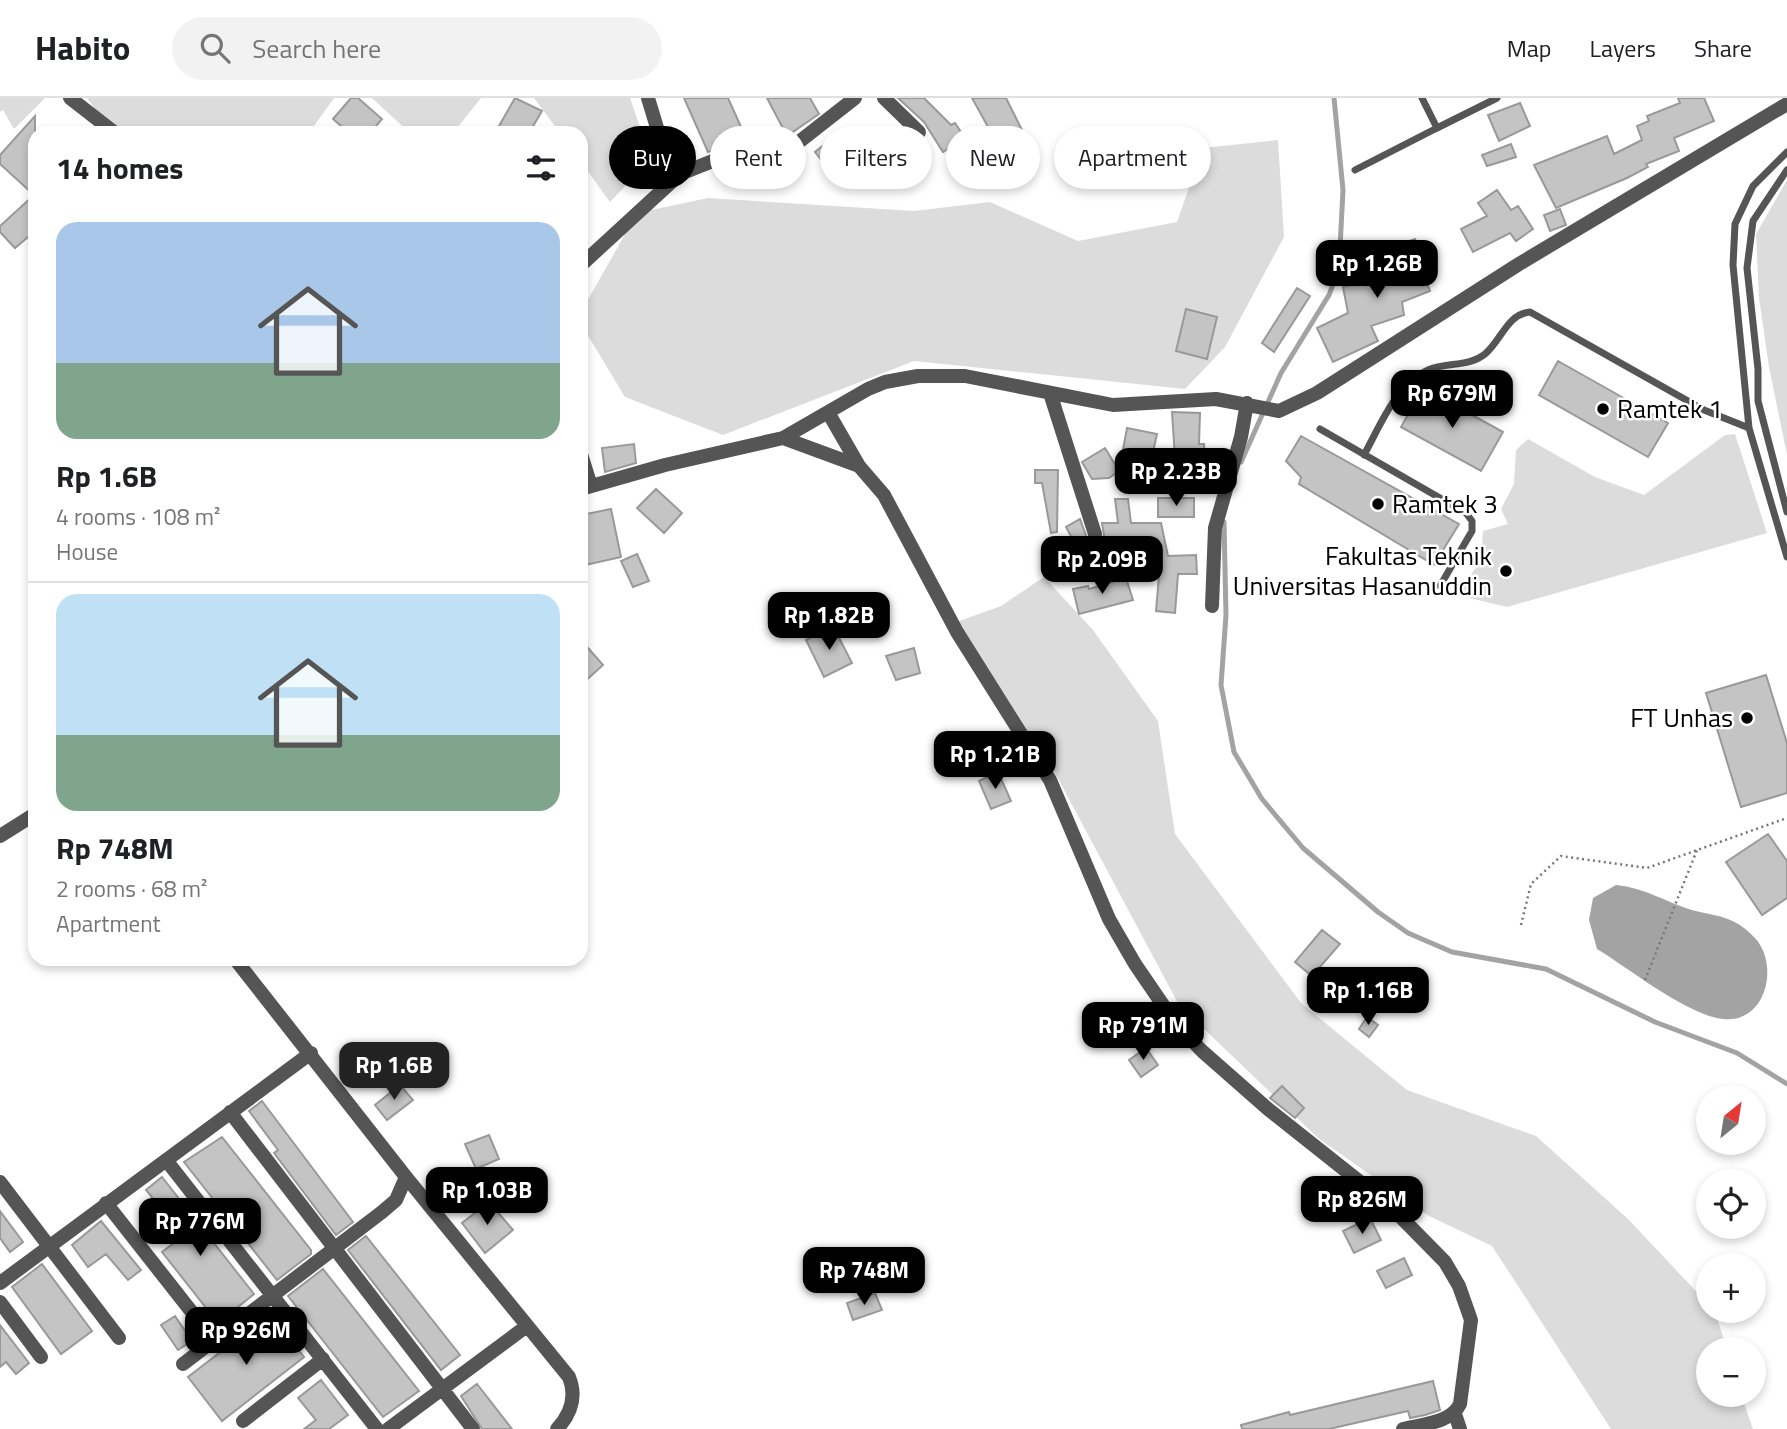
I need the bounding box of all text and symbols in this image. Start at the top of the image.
search box [172,17,662,80]
text: Habito [35,23,130,73]
icon: search [196,29,234,67]
text: Search here [252,29,381,68]
text: Map [1507,30,1552,66]
text: Layers [1590,30,1656,66]
text: Share [1694,30,1752,66]
chip: Buy [609,126,696,189]
chip: Rent [710,126,806,189]
chip: Filters [820,126,932,189]
chip: New [946,126,1040,189]
chip: Apartment [1054,126,1211,189]
text: 14 homes [56,145,183,191]
icon: filters [522,149,560,187]
pin: Rp 1.26B [1305,240,1449,300]
text: Rp 1.26B [1332,245,1422,280]
icon: home [245,268,371,394]
pin: Rp 679M [1387,370,1517,430]
text: Rp 679M [1407,375,1497,410]
place label: Ramtek 1 [1617,389,1723,428]
marker: Ramtek 1 [1595,401,1611,417]
pin: Rp 2.23B [1104,448,1248,508]
text: Rp 1.6B [56,453,157,499]
text: Rp 2.23B [1131,453,1221,488]
place label: Ramtek 3 [1392,484,1498,523]
marker: Ramtek 3 [1370,496,1386,512]
text: 4 rooms · 108 m² [56,499,220,534]
text: House [56,534,118,569]
pin: Rp 2.09B [1030,536,1174,596]
place label: Fakultas Teknik Universitas Hasanuddin [1233,536,1492,605]
text: Rp 2.09B [1057,541,1147,576]
marker: Fakultas Teknik Universitas Hasanuddin [1498,563,1514,579]
pin: Rp 1.82B [757,592,901,652]
text: Rp 1.82B [784,597,874,632]
icon: home [245,640,371,766]
place label: FT Unhas [1630,698,1733,737]
marker: FT Unhas [1739,710,1755,726]
pin: Rp 1.21B [923,732,1067,791]
text: Rp 1.21B [950,736,1040,771]
text: Rp 748M [56,825,174,871]
text: 2 rooms · 68 m² [56,871,207,906]
text: Apartment [56,906,161,941]
pin: Rp 1.16B [1296,968,1440,1027]
text: Rp 1.16B [1323,972,1413,1007]
pin: Rp 791M [1078,1002,1208,1062]
text: Rp 791M [1098,1007,1188,1042]
pin: Rp 1.6B [329,1042,459,1102]
text: Rp 1.6B [355,1047,433,1082]
north arrow [1696,1085,1766,1155]
map controls [1696,1085,1766,1407]
pin: Rp 1.03B [415,1168,559,1227]
button: locate [1696,1169,1766,1239]
text: Rp 1.03B [442,1172,532,1207]
pin: Rp 826M [1297,1176,1427,1236]
text: Rp 826M [1317,1181,1407,1216]
pin: Rp 776M [135,1198,265,1258]
text: Rp 776M [155,1203,245,1238]
pin: Rp 748M [799,1248,929,1307]
text: Rp 748M [819,1252,909,1287]
button: + [1696,1253,1766,1323]
pin: Rp 926M [181,1308,311,1367]
text: Rp 926M [201,1312,291,1347]
button: − [1696,1337,1766,1407]

